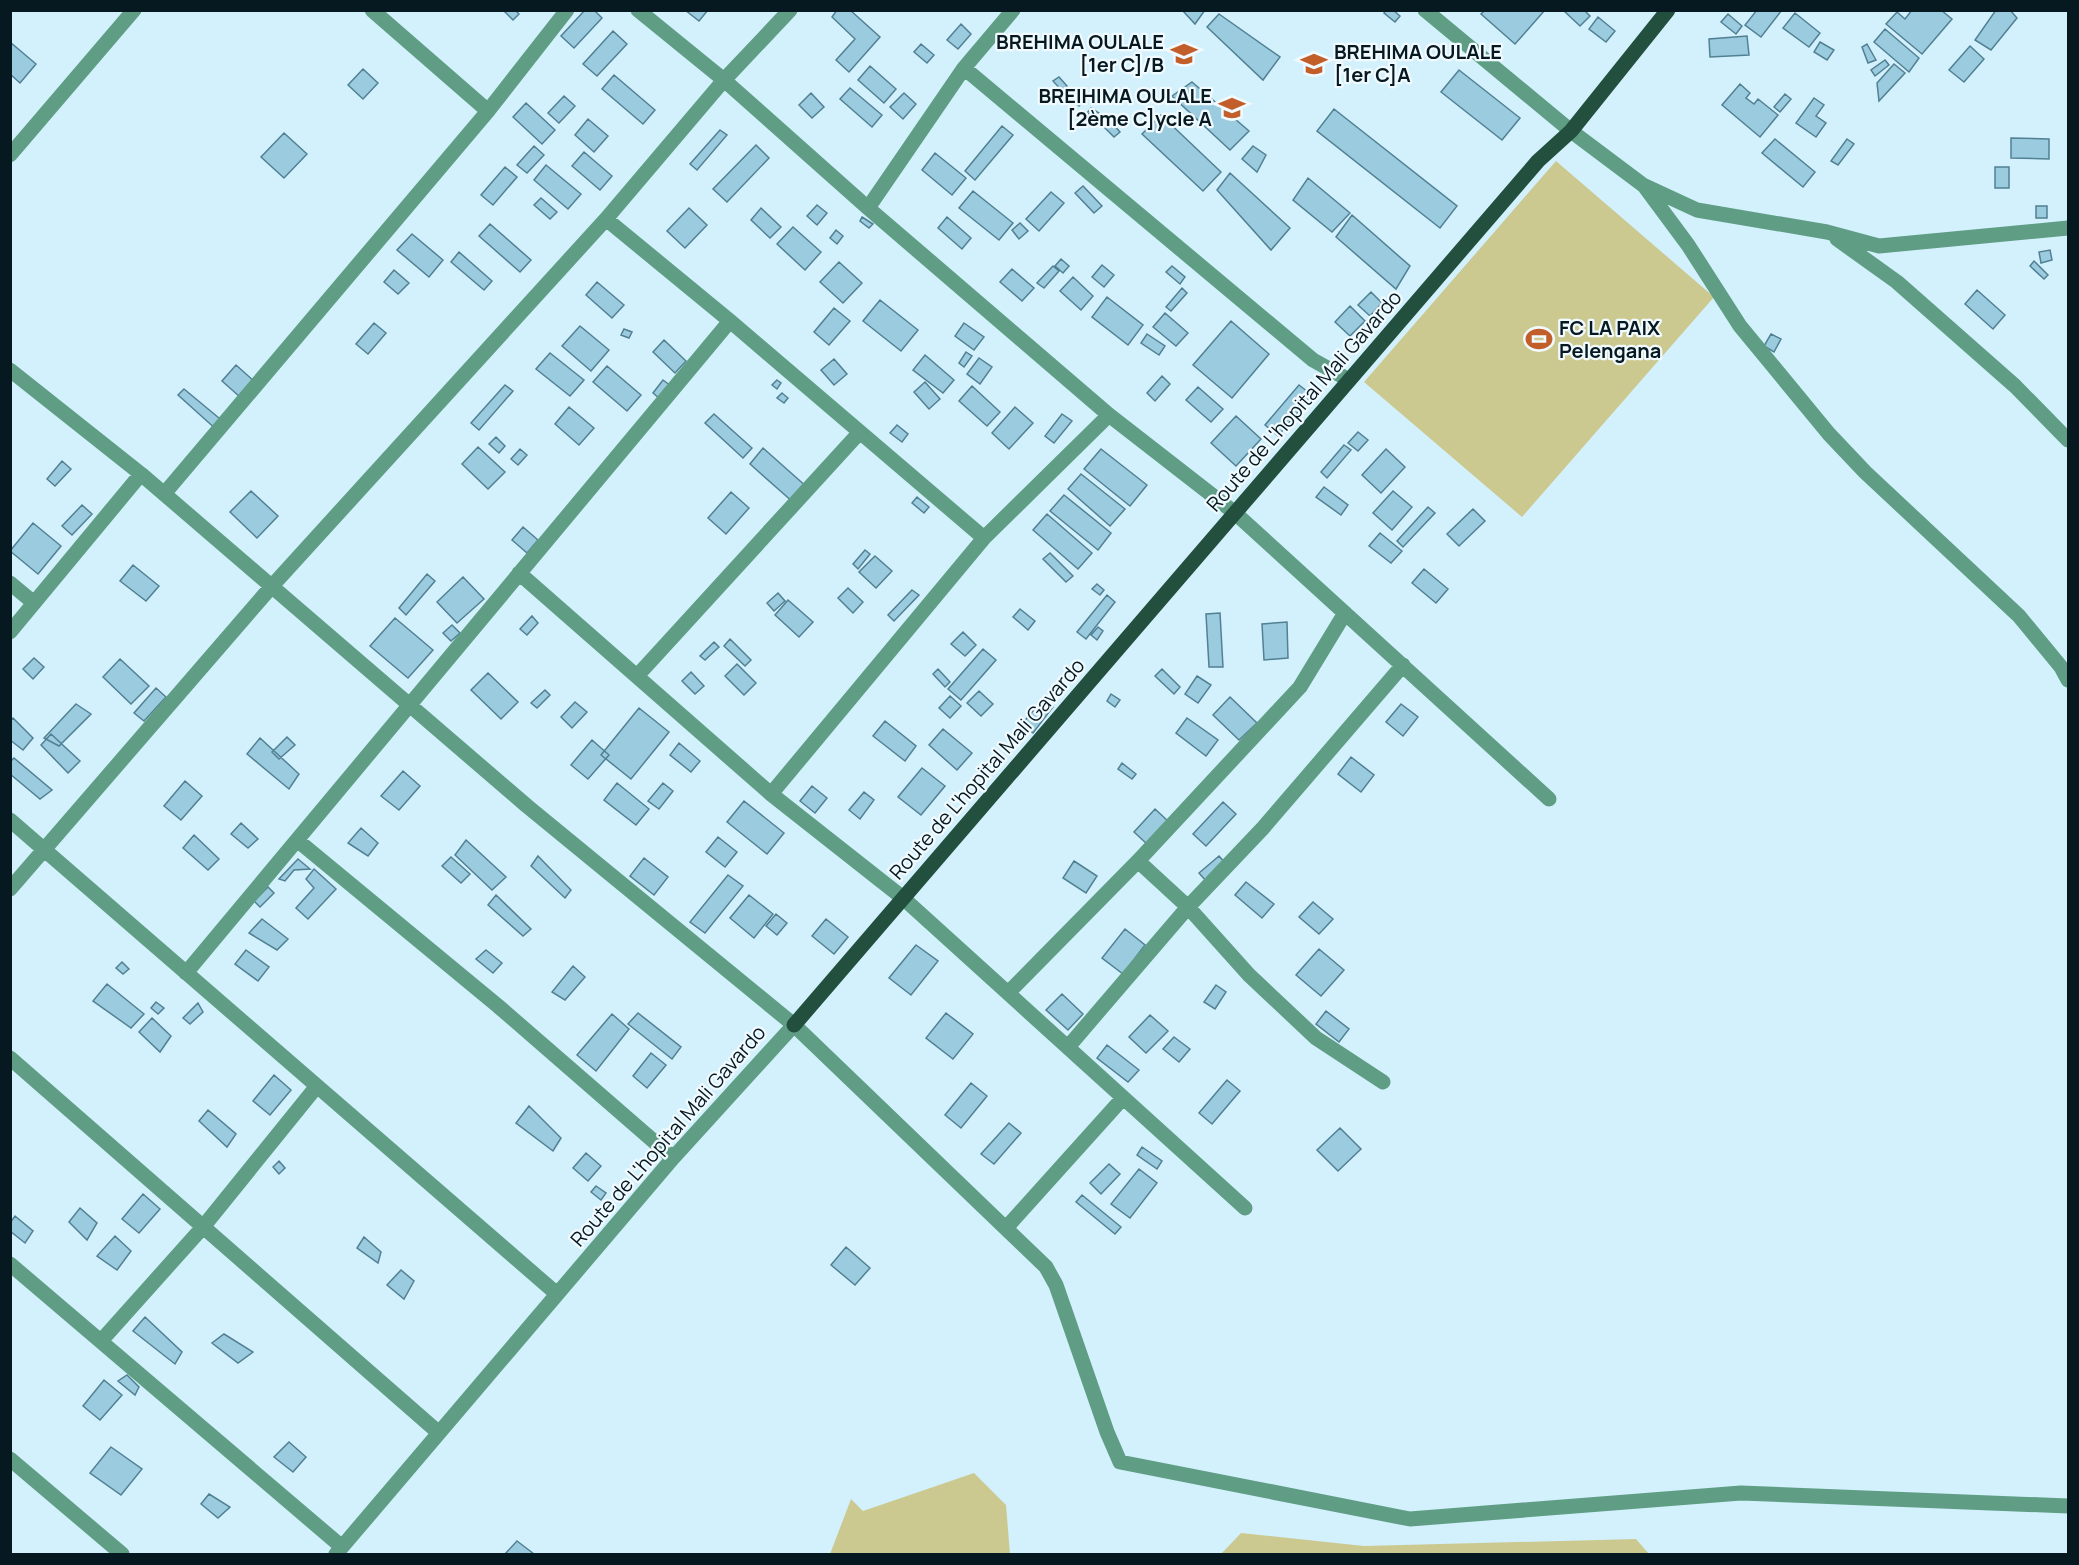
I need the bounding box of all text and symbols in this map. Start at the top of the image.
place label: BREHIMA OULALE [1er C]/B [996,28,1164,78]
place label: BREHIMA OULALE [1er C]A [1334,38,1502,88]
school or university icon: BREHIMA OULALE [1er C]/B [1169,39,1199,69]
school or university icon: BREHIMA OULALE [1er C]A [1299,49,1329,79]
place label: BREIHIMA OULALE [2ème C]ycle A [1038,82,1213,132]
school or university icon: BREIHIMA OULALE [2ème C]ycle A [1217,93,1247,123]
street label: Route de L'hopital Mali Gavardo [1200,284,1407,517]
place label: FC LA PAIX Pelengana [1559,314,1661,364]
sports icon: FC LA PAIX Pelengana [1524,324,1554,354]
street label: Route de L'hopital Mali Gavardo [883,652,1090,885]
street label: Route de L'hopital Mali Gavardo [564,1019,771,1252]

